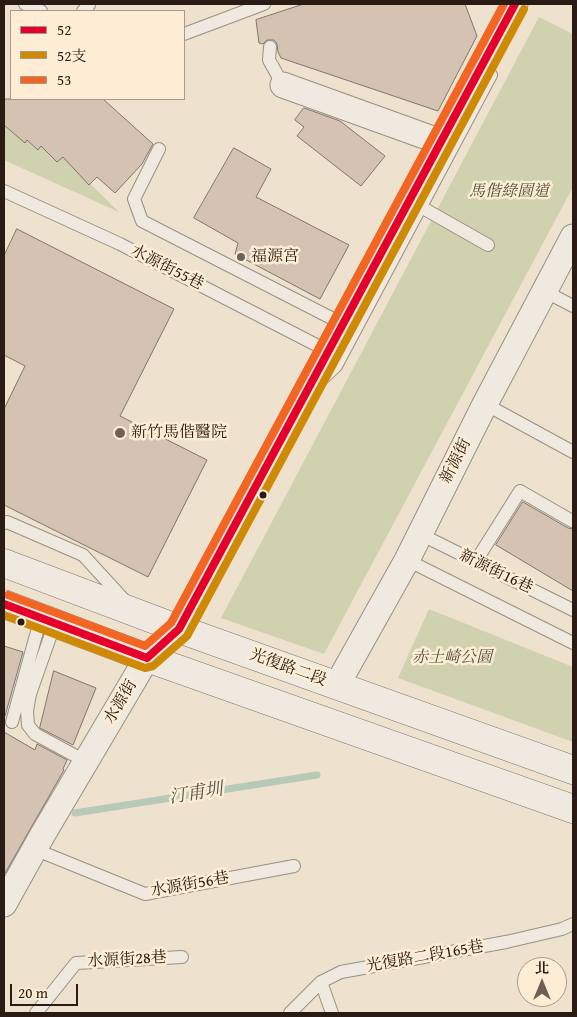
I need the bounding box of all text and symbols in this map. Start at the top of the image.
legend [10,10,185,100]
text: 52 [57,19,71,40]
text: 52支 [57,45,86,66]
text: 53 [57,69,71,90]
park label: 馬偕綠園道 [469,182,549,202]
street label: 水源街55巷 [127,241,207,295]
place label: 福源宮 [251,247,299,267]
marker: 福源宮 [235,251,247,263]
place label: 新竹馬偕醫院 [131,423,227,443]
marker: 新竹馬偕醫院 [113,426,127,440]
street label: 新源街 [437,435,475,487]
unlabelled marker [258,490,268,500]
street label: 新源街16巷 [456,546,536,598]
unlabelled marker [16,617,26,627]
street label: 光復路二段 [247,645,329,691]
park label: 赤土崎公園 [412,648,492,668]
street label: 水源街 [100,676,142,728]
water label: 汀甫圳 [168,779,224,809]
street label: 水源街56巷 [149,869,231,901]
street label: 光復路二段165巷 [365,937,485,977]
street label: 水源街28巷 [87,948,167,972]
north arrow [517,957,567,1007]
text: 北 [535,958,549,978]
scale bar [12,974,80,1006]
text: 20 m [18,982,48,1003]

